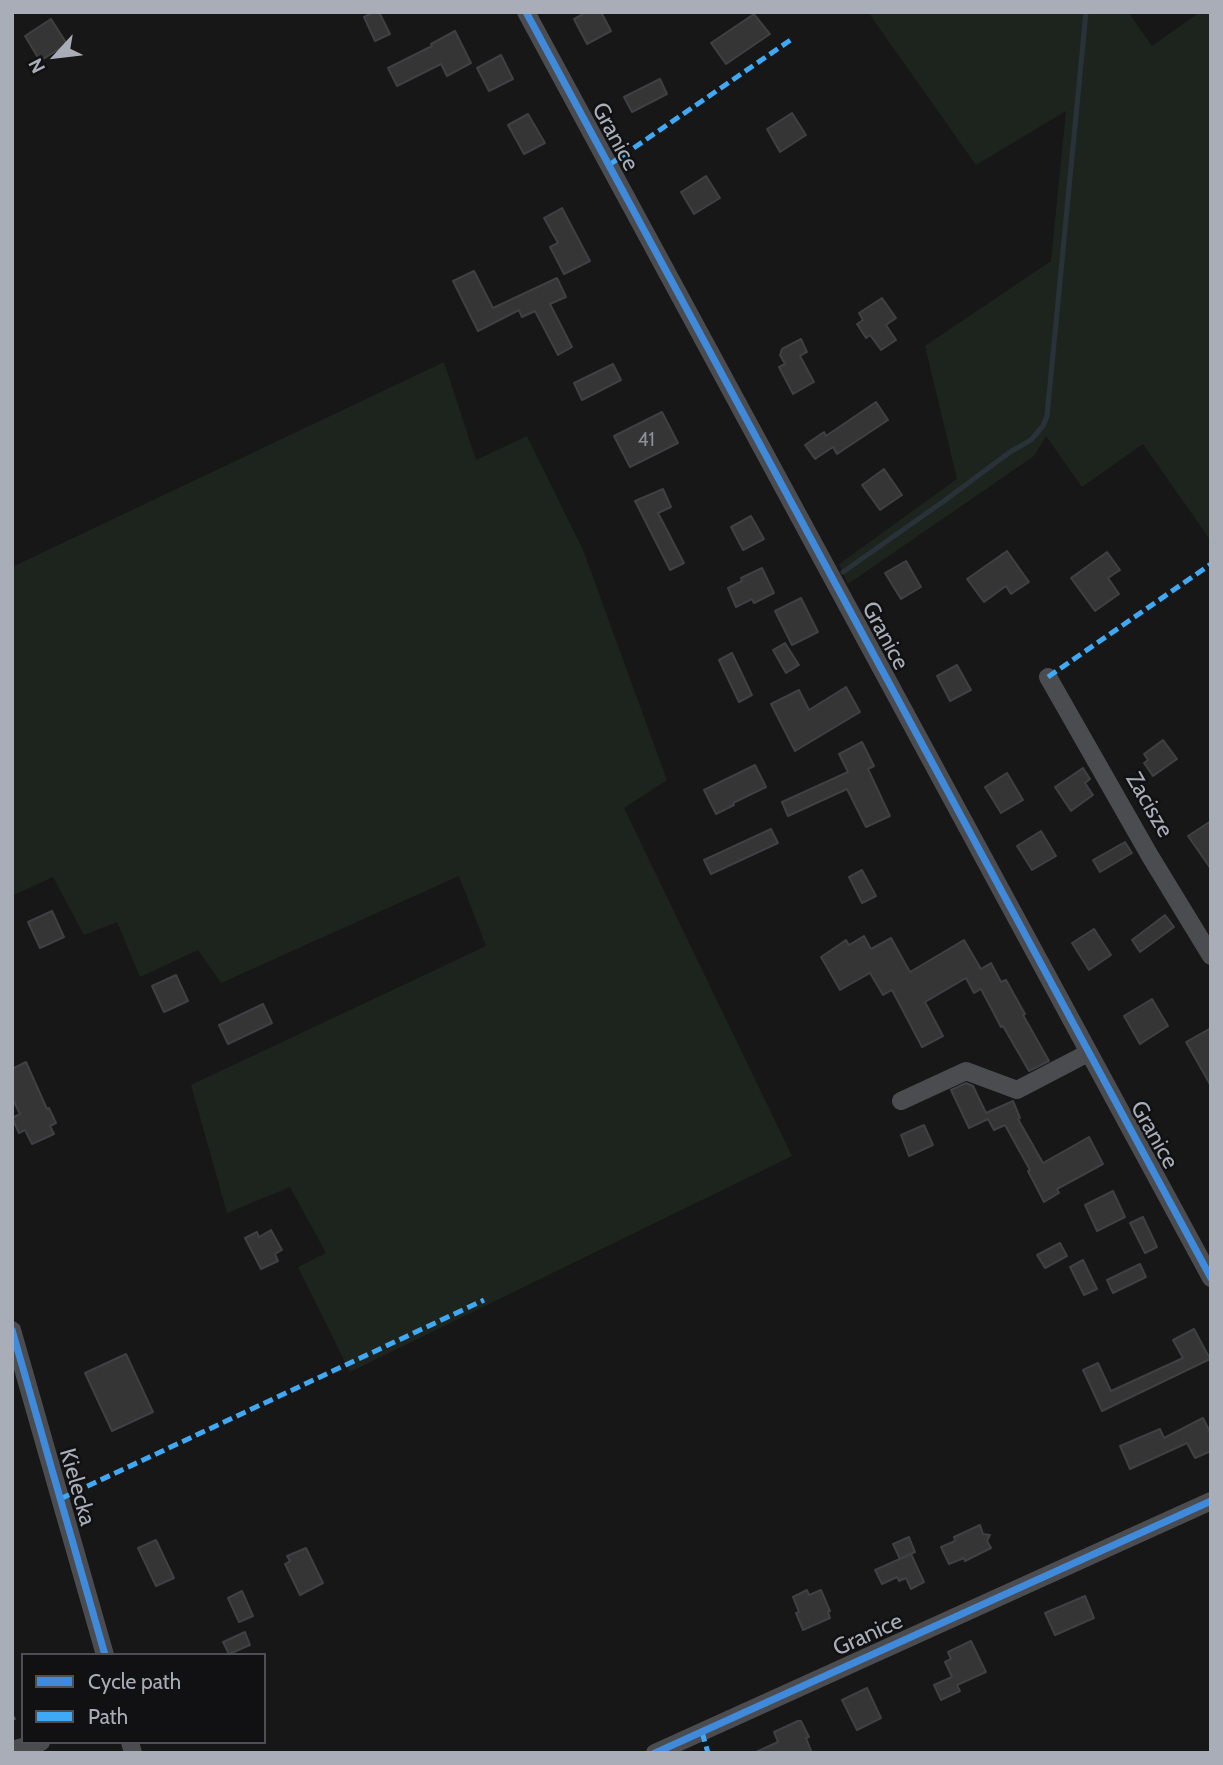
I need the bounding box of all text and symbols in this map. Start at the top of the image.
north arrow [21,21,91,91]
text: N [24,55,50,77]
street label: Granice [586,98,644,176]
house number: 41 [637,429,655,451]
street label: Granice [856,597,914,675]
street label: Zacisze [1119,768,1179,842]
street label: Granice [1124,1096,1184,1174]
street label: Kielecka [53,1445,101,1529]
street label: Granice [829,1607,907,1663]
legend [21,1653,266,1744]
text: Cycle path [88,1669,181,1694]
text: Path [88,1704,128,1729]

